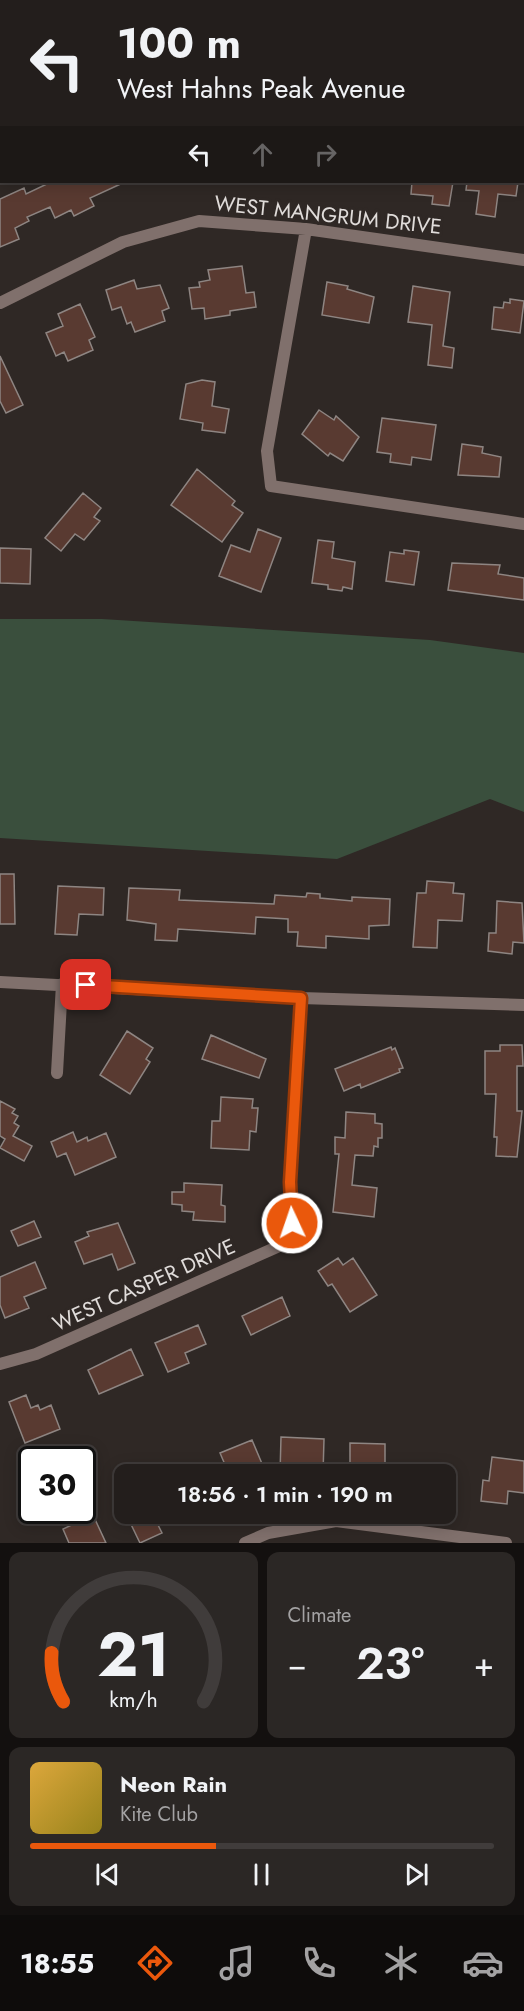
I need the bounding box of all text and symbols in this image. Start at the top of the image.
text: 100 m [117,13,241,74]
icon: left [18,24,96,102]
text: West Hahns Peak Avenue [117,69,406,108]
icon: left [183,138,216,171]
icon: ahead [246,138,279,171]
icon: right [309,138,342,171]
street label: WEST MANGRUM DRIVE [213,188,443,242]
pin [60,959,111,1010]
icon: arrive [69,968,102,1001]
position arrow [260,1191,324,1255]
street label: WEST CASPER DRIVE [48,1231,240,1339]
speed limit sign: 30 [18,1446,96,1524]
text: 18:56 · 1 min · 190 m [177,1478,393,1510]
text: Climate [288,1601,351,1630]
text: 21 [97,1609,170,1699]
text: 23° [356,1631,424,1696]
text: − [288,1641,307,1688]
text: + [474,1641,494,1688]
text: km/h [109,1684,157,1715]
text: Neon Rain [120,1768,227,1800]
text: Kite Club [120,1800,198,1829]
icon: previous [91,1858,124,1891]
icon: pause [245,1858,278,1891]
icon: next [400,1858,433,1891]
icon: directions [134,1942,176,1984]
icon: music [216,1942,258,1984]
icon: phone [298,1942,340,1984]
icon: climate [380,1942,422,1984]
icon: car [462,1942,504,1984]
text: 18:55 [20,1944,94,1983]

